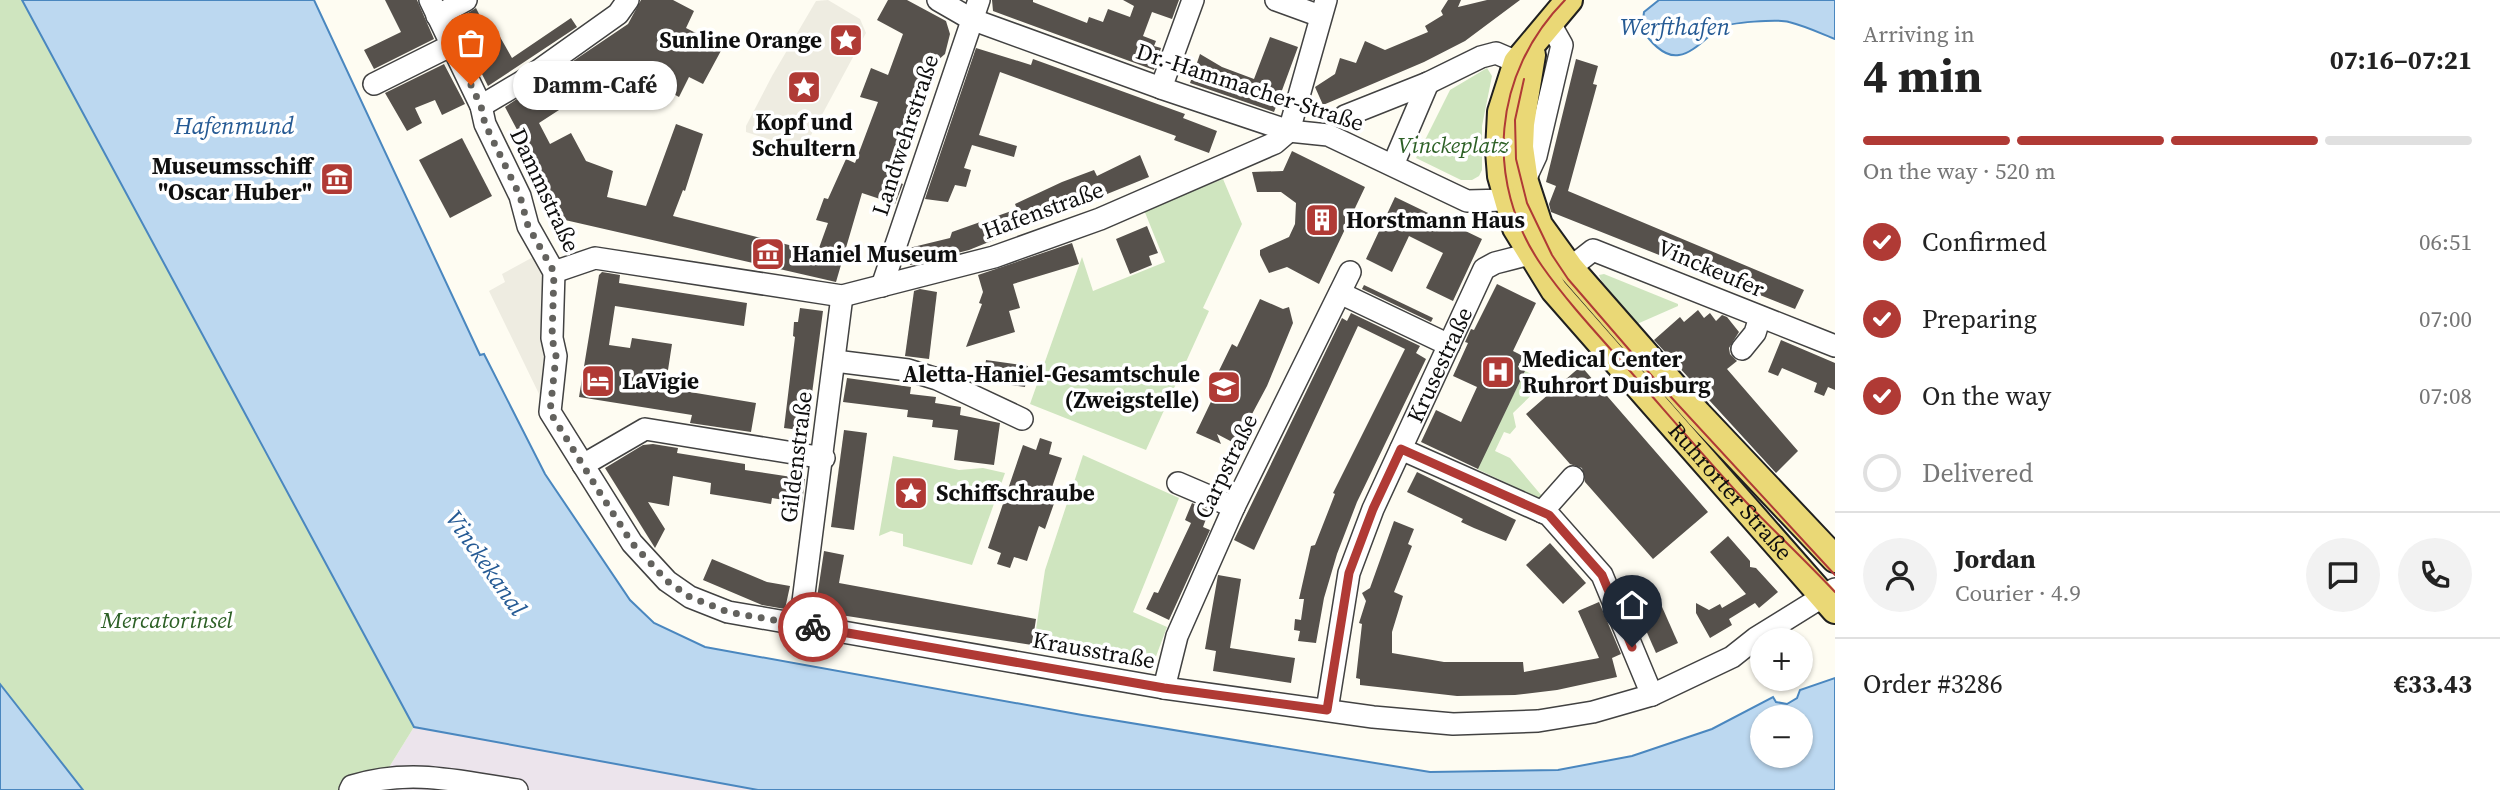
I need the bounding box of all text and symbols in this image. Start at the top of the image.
water label: Werfthafen [1620,10,1730,43]
pin [441,13,501,85]
text: Arriving in [1863,18,1975,50]
place icon: Sunline Orange [827,21,865,59]
icon: bag [452,24,490,62]
place label: Sunline Orange [659,24,822,56]
street label: Dr.-Hammacher-Straße [1132,35,1368,139]
text: 07:16–07:21 [2330,42,2472,78]
text: 4 min [1863,44,1982,107]
street label: Landwehrstraße [864,50,946,220]
callout: Damm-Café [513,60,678,110]
place icon: Kopf und Schultern [785,68,823,106]
text: Damm-Café [533,69,657,101]
place label: Kopf und Schultern [752,106,856,164]
water label: Hafenmund [173,109,295,142]
street label: Dammstraße [502,123,588,257]
park label: Vinckeplatz [1397,129,1510,161]
place label: Museumsschiff "Oscar Huber" [152,150,314,208]
text: On the way · 520 m [1863,155,2056,187]
museum icon: Museumsschiff "Oscar Huber" [318,160,356,198]
street label: Hafenstraße [978,173,1108,247]
building icon: Horstmann Haus [1303,201,1341,239]
place label: Horstmann Haus [1346,204,1525,236]
icon: check [1863,223,1901,261]
text: Confirmed [1922,224,2047,260]
text: 06:51 [2419,226,2472,258]
street label: Vinckeufer [1653,231,1770,305]
museum icon: Haniel Museum [749,235,787,273]
place label: Haniel Museum [792,238,958,270]
icon: check [1863,300,1901,338]
text: Preparing [1922,301,2037,337]
street label: Krusestraße [1399,302,1480,428]
text: 07:00 [2419,303,2472,335]
place label: Medical Center Ruhrort Duisburg [1522,343,1711,401]
hospital icon: Medical Center Ruhrort Duisburg [1479,353,1517,391]
place label: Aletta-Haniel-Gesamtschule (Zweigstelle) [903,358,1200,416]
hotel icon: LaVigie [579,362,617,400]
place label: LaVigie [622,365,699,397]
school or university icon: Aletta-Haniel-Gesamtschule (Zweigstelle) [1205,368,1243,406]
icon: check [1863,377,1901,415]
text: On the way [1922,378,2051,414]
text: 07:08 [2419,380,2472,412]
street label: Gildenstraße [772,389,820,525]
street label: Carpstraße [1187,408,1265,524]
street label: Ruhrorter Straße [1661,415,1800,567]
text: Delivered [1922,455,2033,491]
place icon: Schiffschraube [892,474,930,512]
place label: Schiffschraube [936,477,1095,509]
water label: Vinckekanal [438,503,535,622]
button: person [1863,538,1937,612]
button: chat [2306,538,2380,612]
button: phone [2398,538,2472,612]
text: Jordan [1955,541,2036,577]
pin [1602,575,1662,647]
text: Courier · 4.9 [1955,577,2081,609]
icon: home [1613,586,1651,624]
courier [778,592,848,662]
park label: Mercatorinsel [100,604,233,636]
icon: bike [794,608,832,646]
street label: Krausstraße [1030,623,1158,677]
map controls [1750,628,1813,768]
button: + [1750,628,1813,691]
text: Order #3286 [1863,666,2003,702]
text: €33.43 [2394,666,2472,702]
button: − [1750,705,1813,768]

